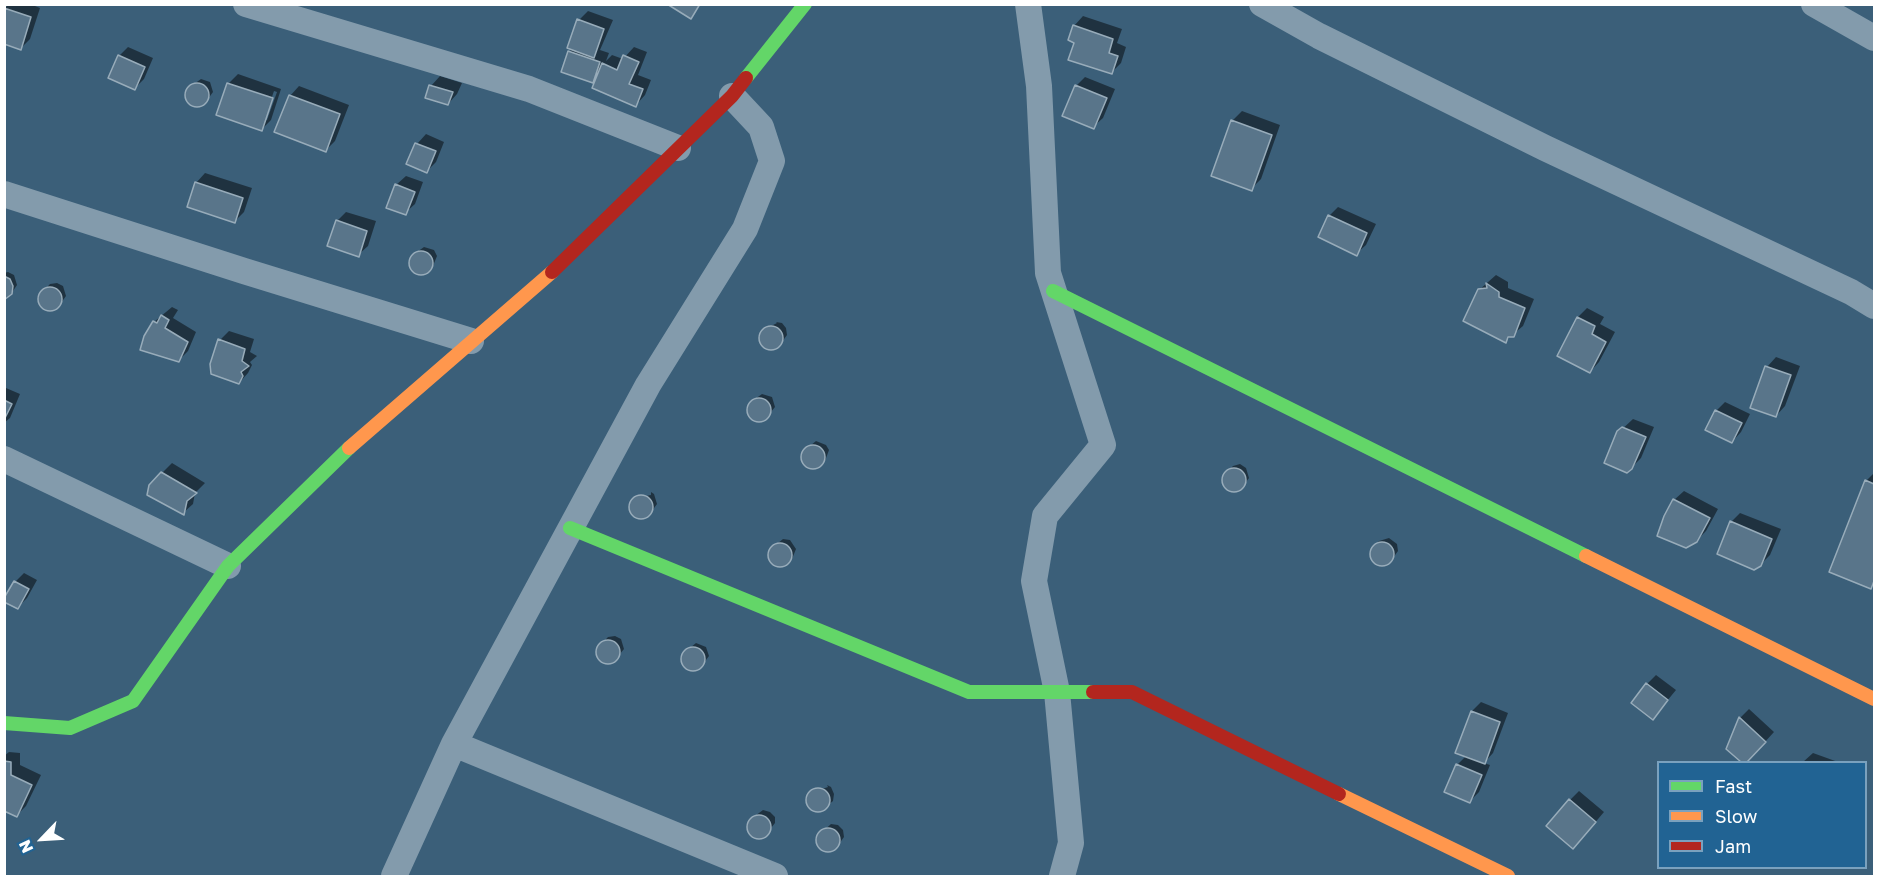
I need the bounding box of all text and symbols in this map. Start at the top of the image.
legend [1657,761,1867,869]
text: Fast [1715,775,1752,797]
text: Slow [1715,805,1757,827]
north arrow [12,809,72,869]
text: Jam [1715,835,1751,857]
text: N [14,837,37,856]

